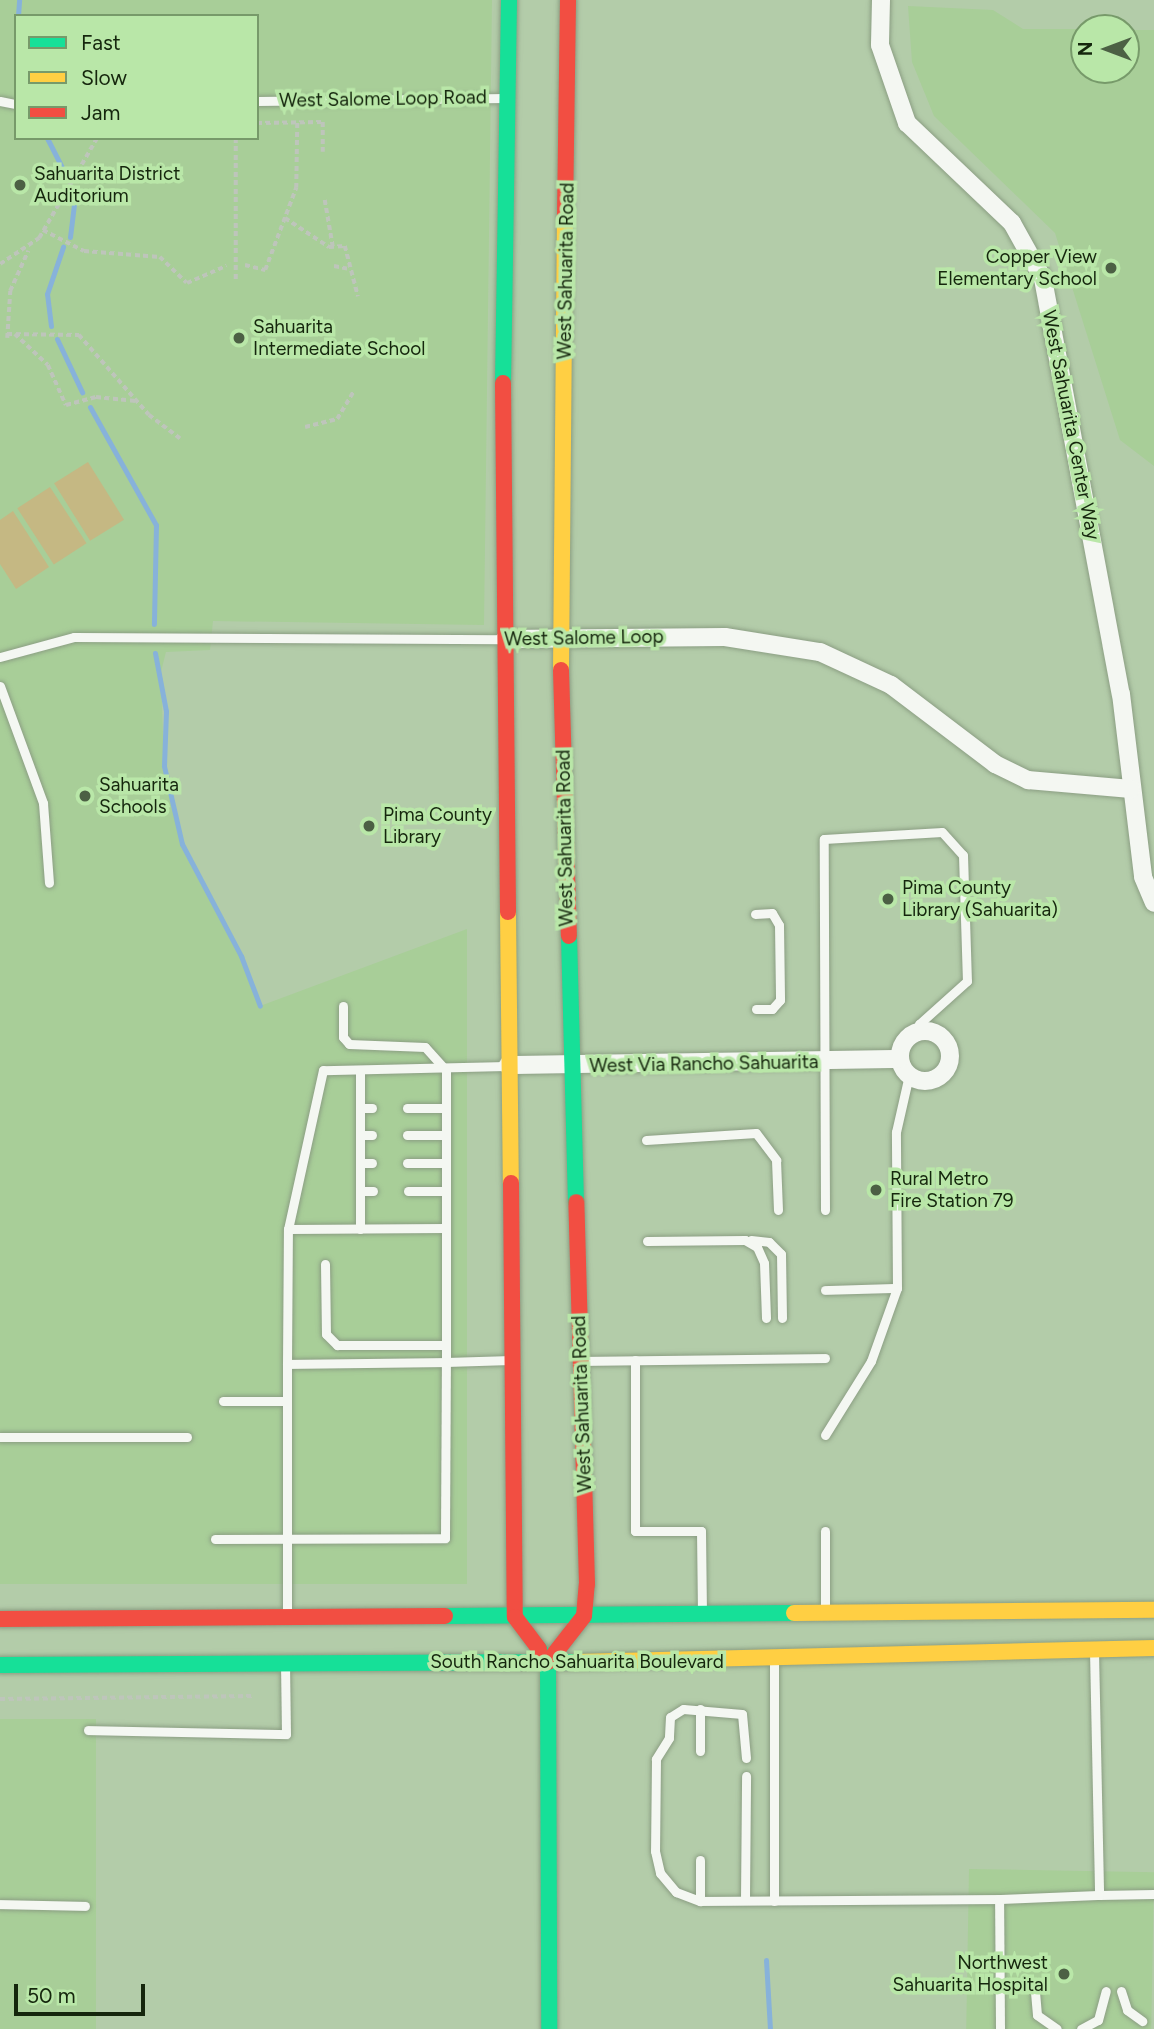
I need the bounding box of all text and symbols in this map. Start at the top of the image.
legend [14,14,259,140]
north arrow [1070,14,1140,84]
text: Fast [81,30,121,55]
text: N [1074,42,1097,56]
text: Slow [81,65,127,90]
street label: West Salome Loop Road [279,86,487,112]
text: Jam [81,100,120,125]
place label: Sahuarita District Auditorium [34,163,180,207]
marker: Sahuarita District Auditorium [12,177,28,193]
street label: West Sahuarita Road [553,182,579,360]
place label: Copper View Elementary School [937,246,1097,290]
marker: Copper View Elementary School [1103,260,1119,276]
street label: West Sahuarita Center Way [1038,308,1104,542]
place label: Sahuarita Intermediate School [253,316,425,360]
marker: Sahuarita Intermediate School [231,330,247,346]
street label: West Salome Loop [504,625,664,651]
street label: West Sahuarita Road [552,749,578,927]
place label: Sahuarita Schools [99,774,179,818]
marker: Sahuarita Schools [77,788,93,804]
place label: Pima County Library [383,804,492,848]
marker: Pima County Library [361,818,377,834]
place label: Pima County Library (Sahuarita) [902,877,1058,921]
marker: Pima County Library (Sahuarita) [880,891,896,907]
street label: West Via Rancho Sahuarita [589,1051,819,1077]
place label: Rural Metro Fire Station 79 [890,1168,1014,1212]
marker: Rural Metro Fire Station 79 [868,1182,884,1198]
street label: West Sahuarita Road [568,1315,596,1493]
street label: South Rancho Sahuarita Boulevard [430,1651,724,1673]
place label: Northwest Sahuarita Hospital [893,1952,1048,1996]
marker: Northwest Sahuarita Hospital [1054,1964,1074,1984]
scale bar [18,1969,149,2013]
text: 50 m [27,1983,76,2008]

